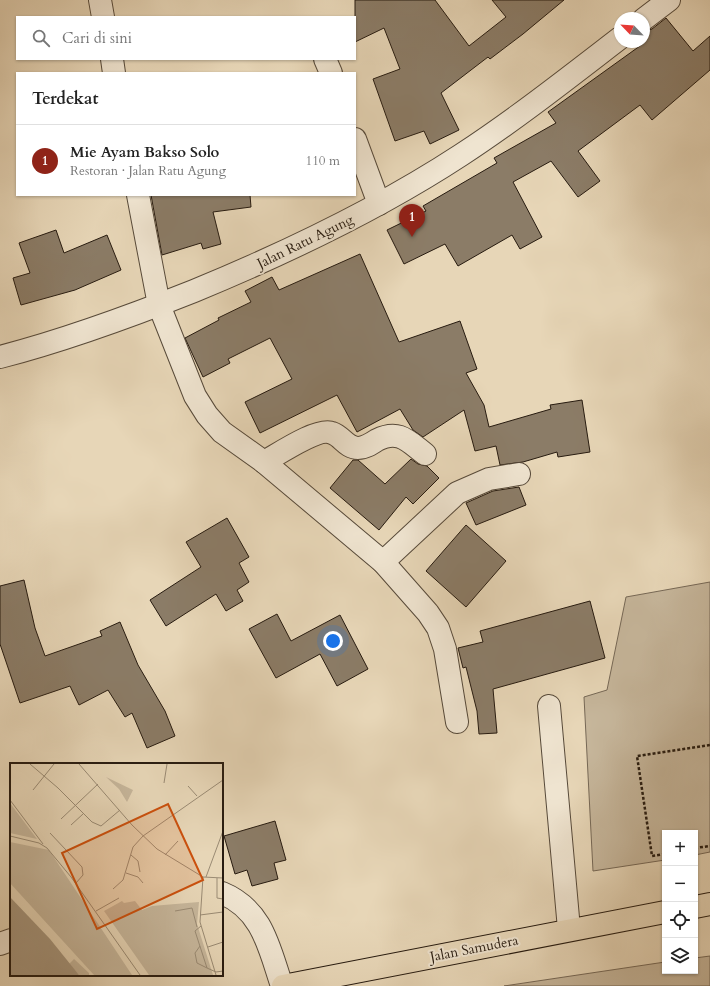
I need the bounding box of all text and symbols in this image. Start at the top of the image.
north arrow [614,12,650,48]
search box [16,16,356,60]
icon: search [30,27,52,49]
text: Cari di sini [62,28,132,48]
text: Terdekat [32,87,98,110]
text: Mie Ayam Bakso Solo [70,142,219,162]
text: 1 [42,152,48,170]
text: 110 m [306,152,340,170]
text: Restoran · Jalan Ratu Agung [70,162,226,180]
pin: 1 [399,204,425,237]
street label: Jalan Ratu Agung [252,210,357,274]
your location [323,631,343,651]
inset map [10,763,223,976]
map controls [662,830,698,974]
button: + [662,830,698,866]
button: − [662,866,698,902]
button: locate [662,902,698,938]
street label: Jalan Samudera [426,931,520,967]
button: layers [662,938,698,974]

